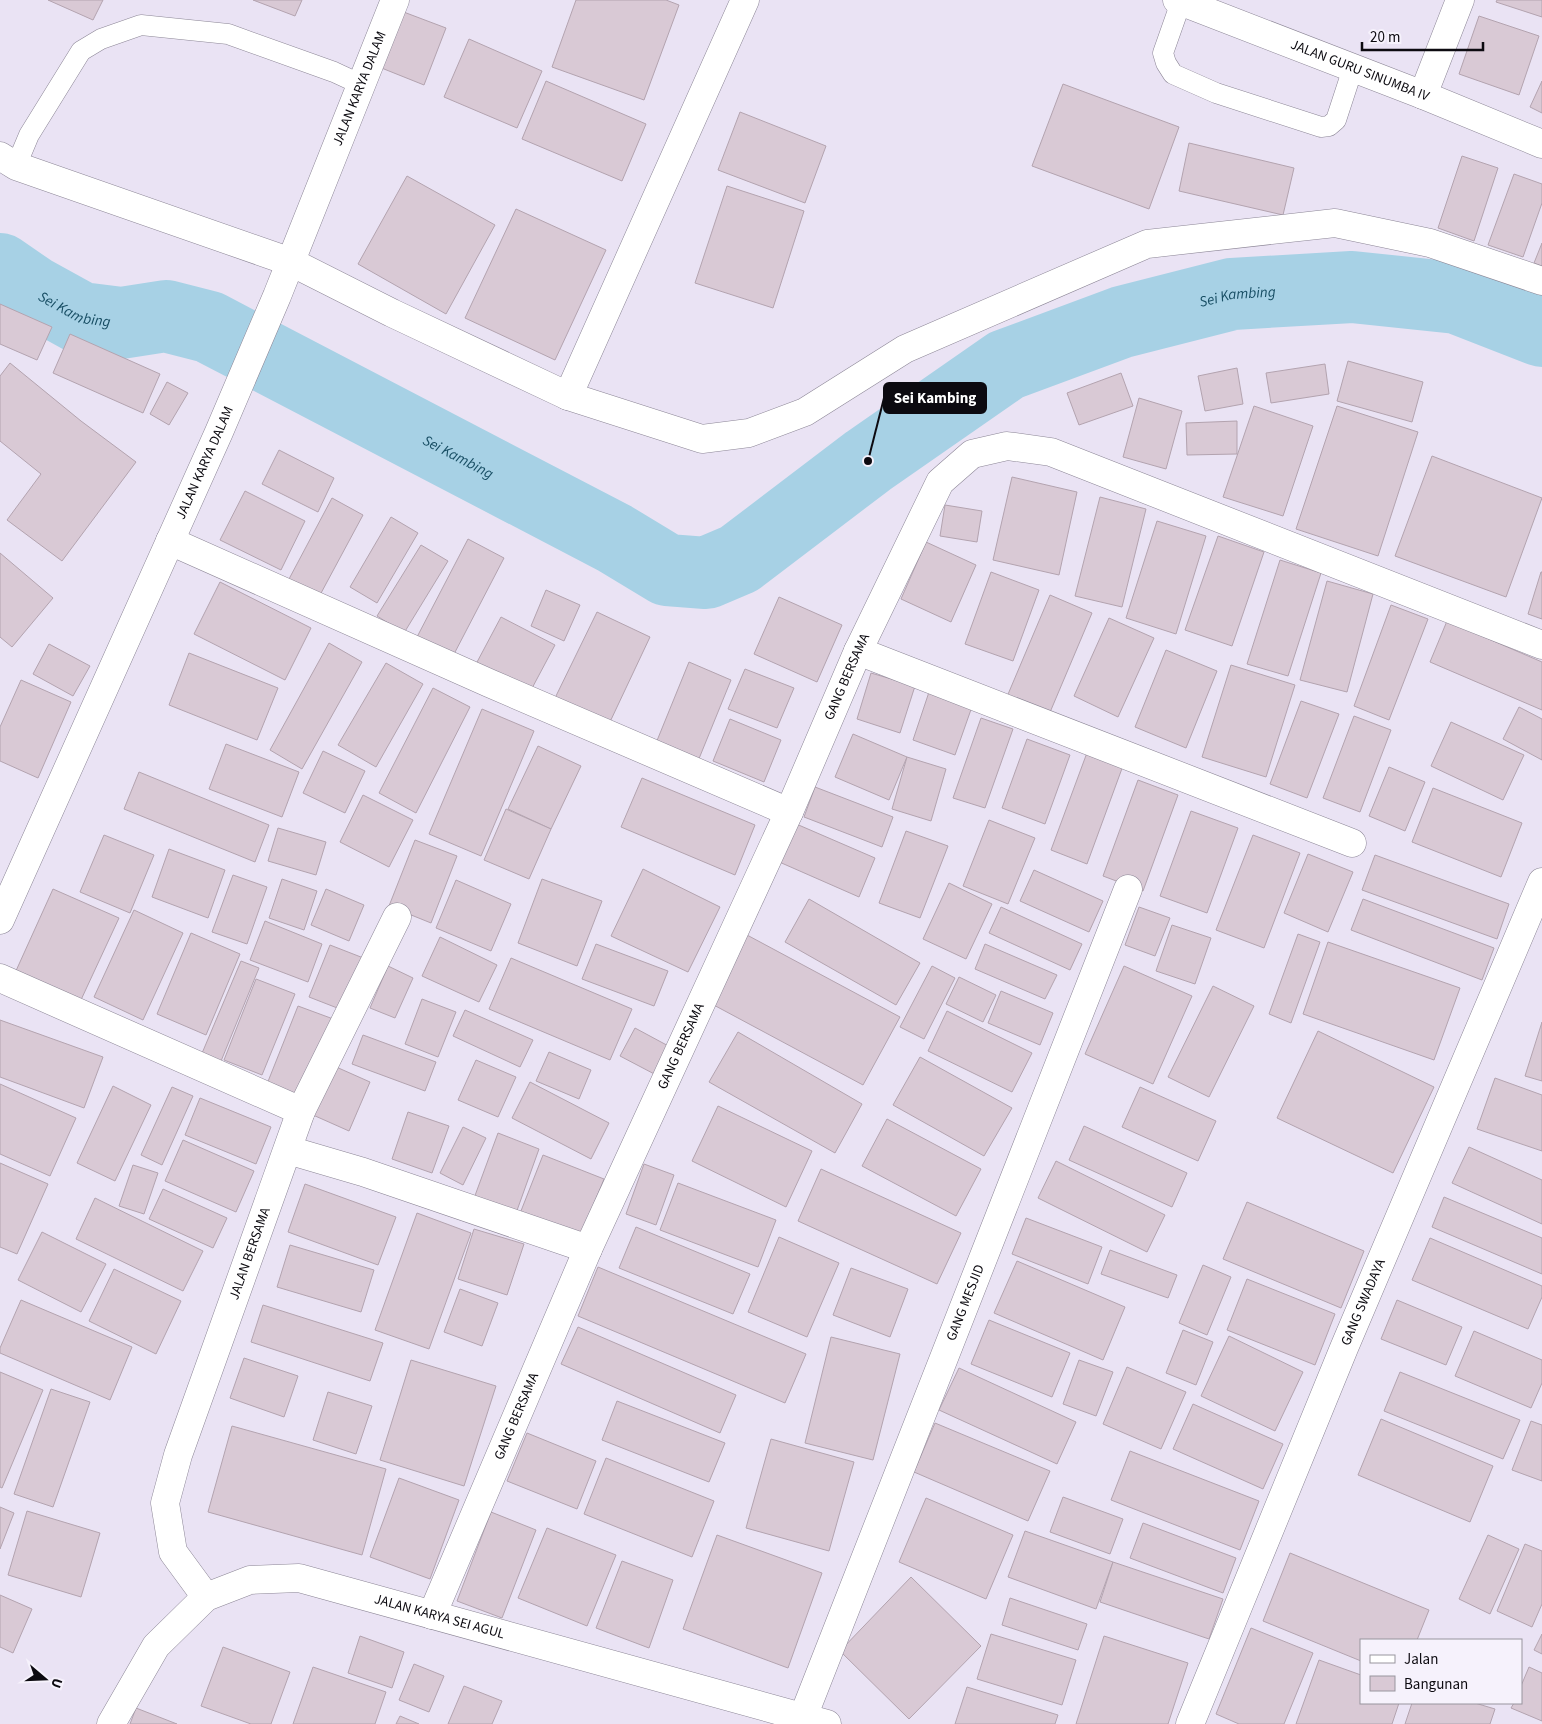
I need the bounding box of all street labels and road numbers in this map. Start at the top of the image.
street label: JALAN KARYA DALAM [328,28,392,149]
street label: JALAN GURU SINUMBA IV [1288,35,1433,107]
street label: JALAN KARYA DALAM [171,403,239,523]
street label: GANG BERSAMA [819,630,875,723]
street label: GANG BERSAMA [653,999,710,1093]
street label: JALAN BERSAMA [224,1204,276,1303]
street label: GANG SWADAYA [1336,1255,1391,1349]
street label: GANG MESJID [942,1262,990,1344]
street label: GANG BERSAMA [489,1369,544,1463]
street label: JALAN KARYA SEI AGUL [372,1589,507,1644]

